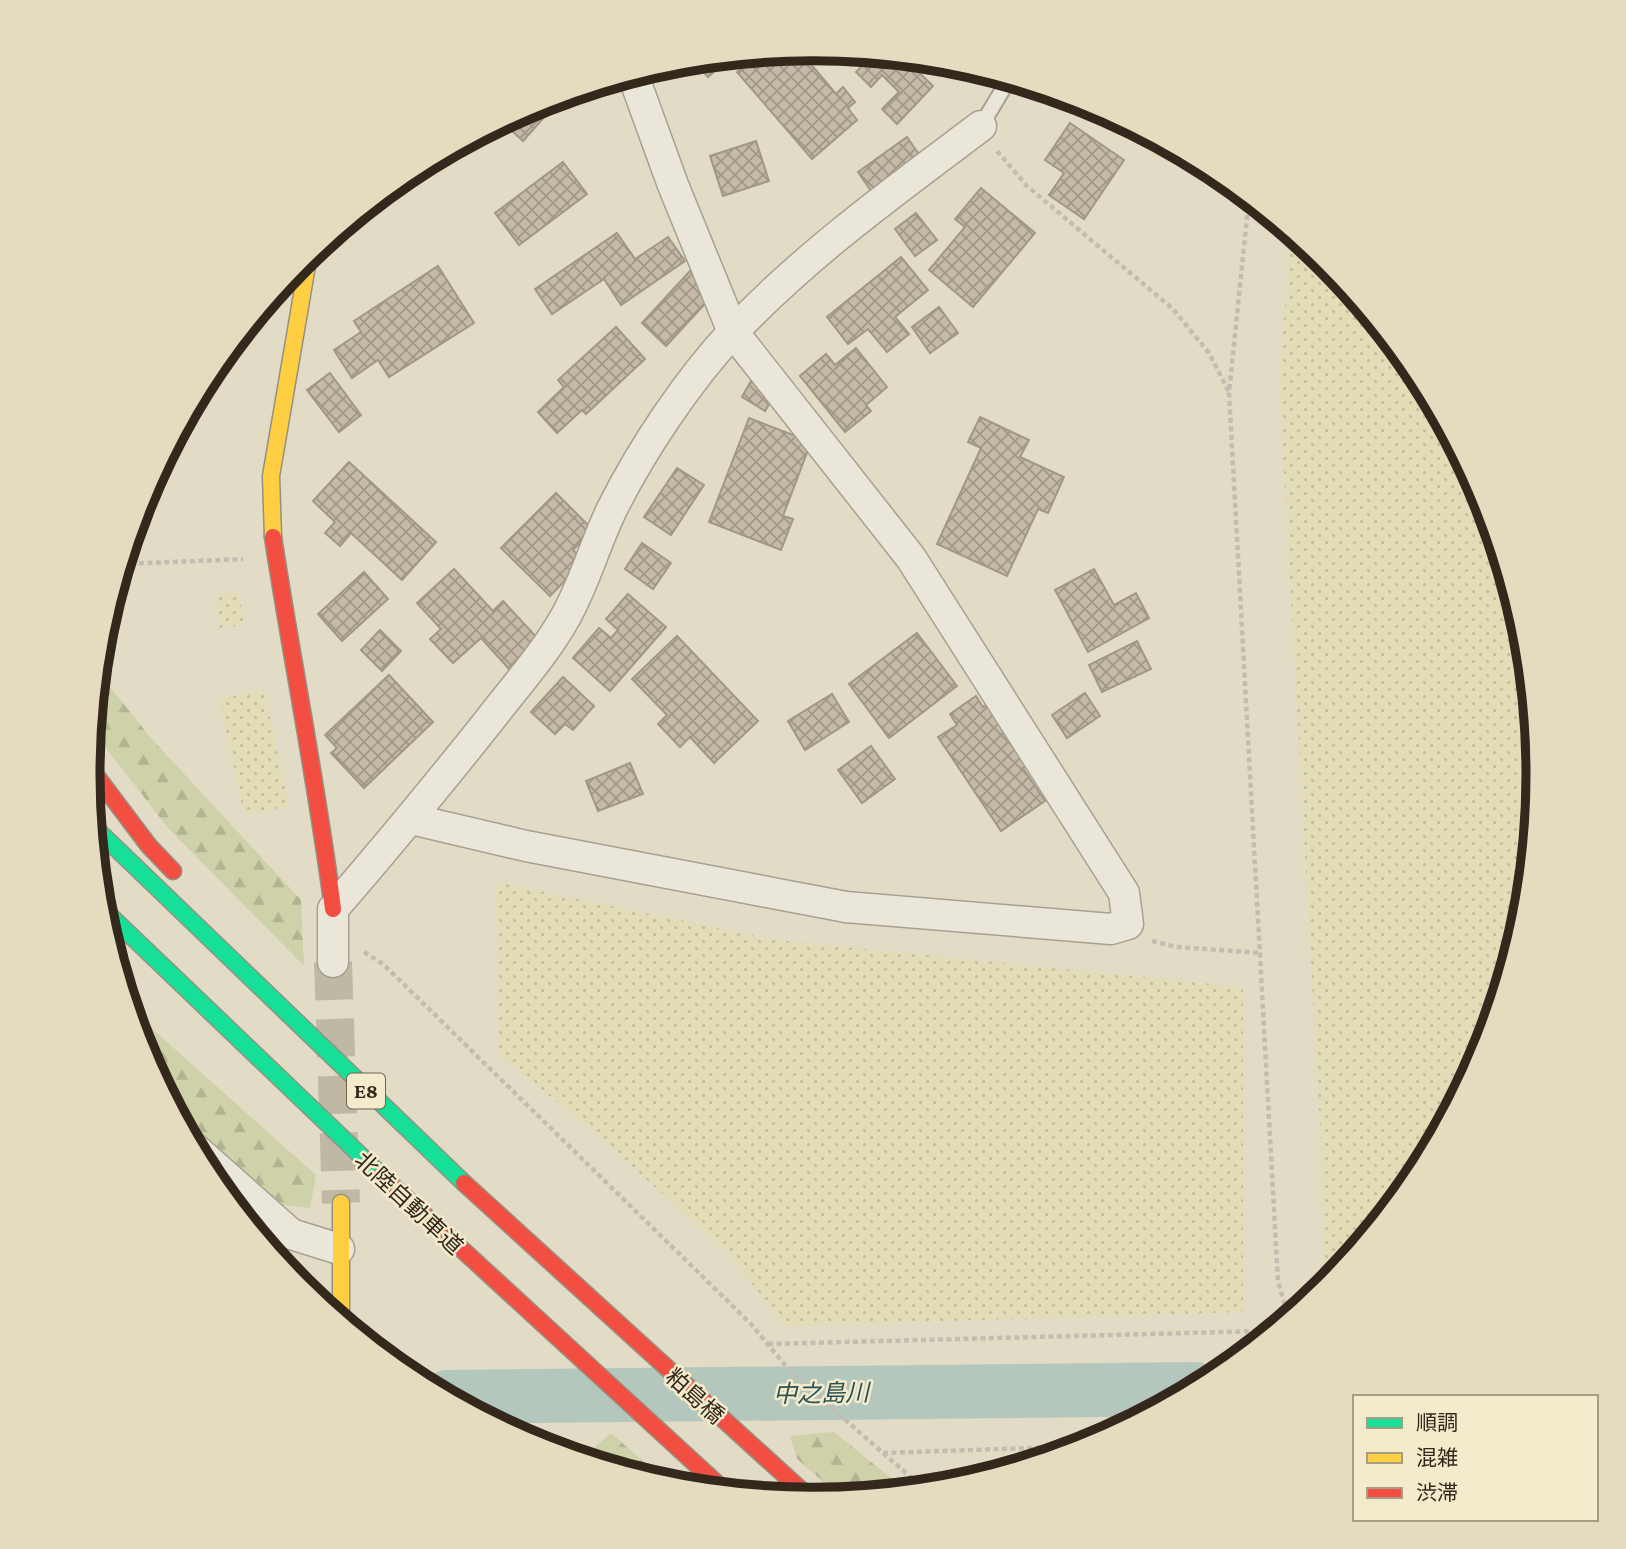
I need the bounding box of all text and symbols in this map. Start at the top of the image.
road number: E8 [347,1074,385,1108]
street label: 北陸自動車道 [350,1146,468,1260]
street label: 粕島橋 [661,1363,729,1429]
water label: 中之島川 [773,1379,872,1407]
legend [1353,1395,1598,1521]
text: 順調 [1416,1411,1458,1435]
text: 混雑 [1416,1446,1458,1470]
text: 渋滞 [1416,1481,1458,1505]

